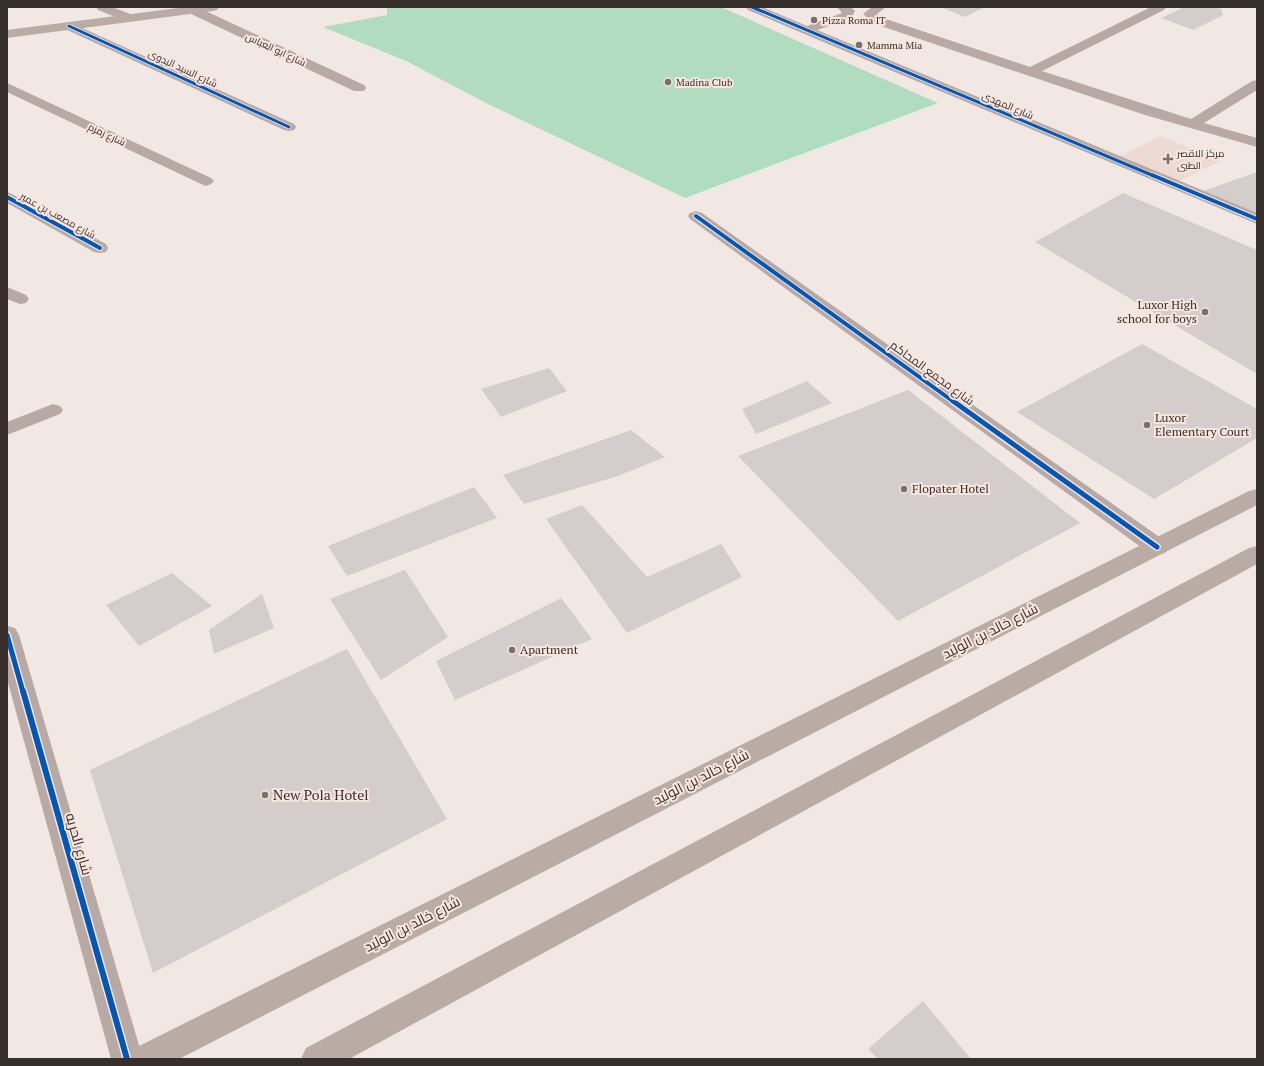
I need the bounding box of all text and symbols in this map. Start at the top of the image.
place label: Pizza Roma IT [822,14,886,27]
marker: Pizza Roma IT [809,15,819,25]
street label: شارع ابو العباس [244,30,308,69]
place label: Mamma Mia [867,39,922,52]
marker: Mamma Mia [854,40,864,50]
street label: شارع السيد البدوى [146,47,219,90]
place label: Madina Club [676,76,733,89]
marker: Madina Club [663,77,673,87]
street label: شارع المهدى [980,89,1036,122]
street label: شارع زمزم [85,120,128,150]
place label: مركز الاقصر الطبى [1176,147,1225,172]
marker: مركز الاقصر الطبى [1162,153,1174,165]
street label: شارع مصعب بن عمير [17,189,98,242]
place label: Luxor High school for boys [1117,297,1197,326]
marker: Luxor High school for boys [1200,307,1210,317]
street label: شارع مجمع المحاكم [887,337,977,409]
place label: Luxor Elementary Court [1155,410,1250,439]
marker: Luxor Elementary Court [1142,420,1152,430]
place label: Flopater Hotel [912,481,989,496]
marker: Flopater Hotel [899,484,909,494]
street label: شارع خالد بن الوليد [939,598,1041,663]
place label: Apartment [520,642,579,657]
marker: Apartment [507,645,517,655]
street label: شارع خالد بن الوليد [650,744,752,809]
place label: New Pola Hotel [273,785,368,804]
marker: New Pola Hotel [260,790,270,800]
street label: شارع الحريه [62,811,97,877]
street label: شارع خالد بن الوليد [361,891,463,956]

